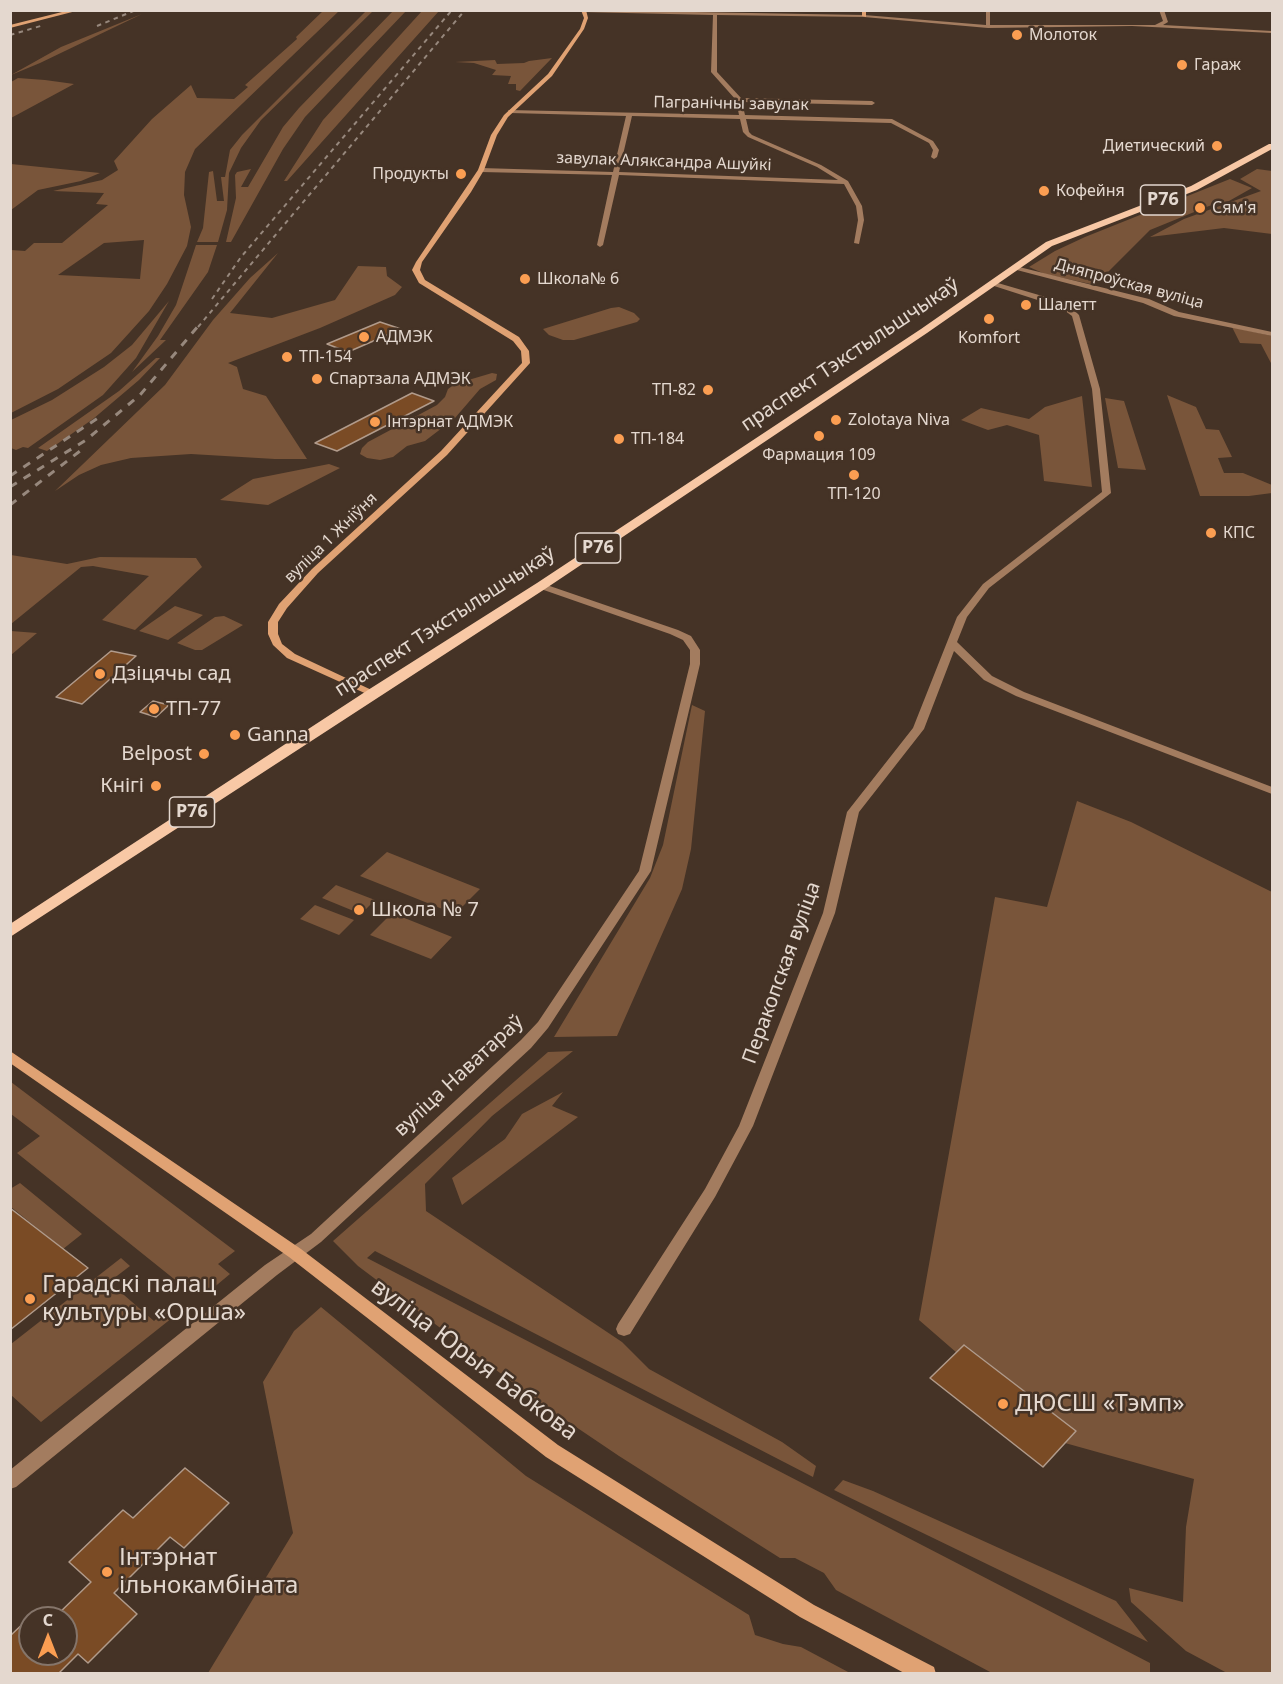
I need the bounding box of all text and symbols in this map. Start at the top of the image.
place label: Молоток [1029,25,1097,45]
marker: Молоток [1010,28,1024,42]
place label: Гараж [1194,55,1241,75]
marker: Гараж [1175,58,1189,72]
street label: Пагранічны завулак [653,93,809,115]
place label: Диетический [1103,136,1205,156]
marker: Диетический [1210,139,1224,153]
street label: завулак Аляксандра Ашуйкі [556,149,772,175]
place label: Продукты [372,164,449,184]
marker: Продукты [454,167,468,181]
place label: Кофейня [1056,181,1125,201]
marker: Кофейня [1037,184,1051,198]
road number: Р76 [1140,185,1186,215]
place label: Сям'я [1212,198,1257,218]
marker: Сям'я [1193,201,1207,215]
street label: Дняпроўская вуліца [1052,255,1206,313]
place label: Школа№ 6 [537,269,619,289]
marker: Школа№ 6 [518,272,532,286]
street label: праспект Тэкстыльшчыкаў [736,273,964,437]
place label: Шалетт [1038,295,1096,315]
marker: Шалетт [1019,298,1033,312]
marker: Komfort [982,312,996,326]
place label: АДМЭК [376,327,433,347]
place label: Komfort [958,328,1020,348]
marker: АДМЭК [357,330,371,344]
place label: ТП-154 [299,347,352,367]
marker: ТП-154 [280,350,294,364]
place label: Спартзала АДМЭК [329,369,471,389]
marker: Спартзала АДМЭК [310,372,324,386]
place label: ТП-82 [652,380,696,400]
marker: ТП-82 [701,383,715,397]
place label: Zolotaya Niva [848,410,950,430]
place label: Інтэрнат АДМЭК [387,412,513,432]
marker: Zolotaya Niva [829,413,843,427]
marker: Інтэрнат АДМЭК [368,415,382,429]
place label: ТП-184 [631,429,684,449]
marker: Фармация 109 [812,429,826,443]
marker: ТП-184 [612,432,626,446]
place label: Фармация 109 [762,445,876,465]
marker: ТП-120 [847,468,861,482]
place label: ТП-120 [827,484,881,504]
street label: вуліца 1 Жніўня [281,489,381,587]
place label: КПС [1223,523,1255,543]
marker: КПС [1204,526,1218,540]
road number: Р76 [576,533,620,563]
street label: праспект Тэкстыльшчыкаў [330,542,560,702]
place label: Дзіцячы сад [112,662,231,686]
marker: Дзіцячы сад [93,667,107,681]
place label: ТП-77 [166,697,221,721]
marker: ТП-77 [147,702,161,716]
place label: Ganna [247,723,309,747]
marker: Ganna [228,728,242,742]
place label: Belpost [121,742,192,766]
marker: Belpost [197,747,211,761]
place label: Кнігі [100,774,144,798]
marker: Кнігі [149,779,163,793]
road number: Р76 [170,797,214,827]
street label: Перакопская вуліца [738,879,826,1067]
place label: Школа № 7 [371,898,479,922]
marker: Школа № 7 [352,903,366,917]
street label: вуліца Наватараў [390,1010,528,1142]
place label: Гарадскі палац культуры «Орша» [42,1271,246,1327]
street label: вуліца Юрыя Бабкова [365,1273,583,1447]
marker: Гарадскі палац культуры «Орша» [23,1292,37,1306]
place label: ДЮСШ «Тэмп» [1015,1390,1185,1418]
marker: ДЮСШ «Тэмп» [996,1397,1010,1411]
place label: Інтэрнат ільнокамбіната [119,1544,298,1600]
marker: Інтэрнат ільнокамбіната [100,1565,114,1579]
north arrow [18,1606,78,1666]
text: С [43,1609,53,1631]

